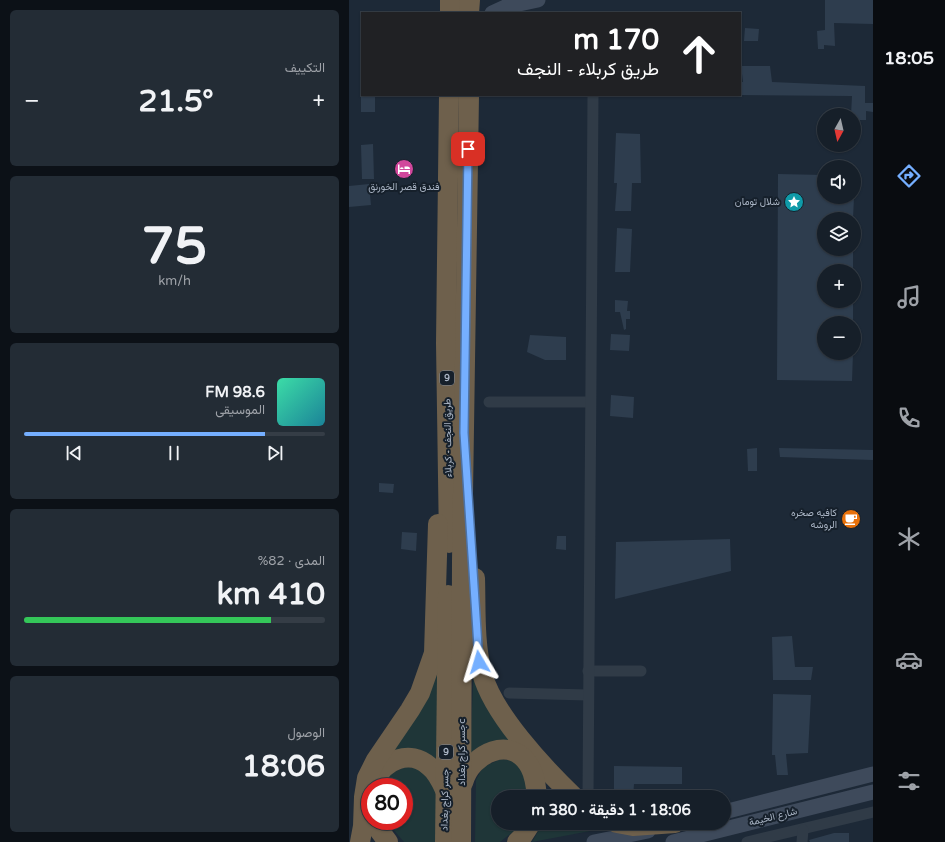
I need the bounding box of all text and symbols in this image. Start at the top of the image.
text: 170 m [573,23,659,57]
icon: ahead [673,28,725,80]
text: 18:05 [884,47,934,69]
text: طريق کربلاء - النجف [517,58,659,80]
text: التكييف [285,60,325,76]
text: 21.5° [139,83,214,120]
text: − [24,88,40,114]
text: + [313,88,325,114]
north arrow [817,108,861,152]
map controls [817,108,861,360]
pin [451,132,485,166]
icon: arrive [457,138,479,160]
hotel icon: فندق قصر الخورنق [393,158,415,180]
button: sound [817,160,861,204]
icon: directions [895,162,923,190]
place label: فندق قصر الخورنق [368,181,440,193]
place icon: شلال تومان [783,191,805,213]
place label: شلال تومان [735,196,780,208]
button: layers [817,212,861,256]
text: 75 [142,215,207,278]
button: + [817,264,861,308]
text: km/h [158,273,191,289]
icon: music [895,283,923,311]
button: − [817,316,861,360]
road number: 9 [440,371,454,385]
text: 98.6 FM [205,383,265,401]
street label: طريق النجف - کربلاء [441,398,455,478]
text: الموسيقى [215,402,265,418]
icon: phone [895,404,923,432]
icon: previous [63,442,85,464]
icon: pause [163,442,185,464]
icon: next [264,442,286,464]
place label: كافيه صخره الروشه [791,507,838,531]
cafe icon: كافيه صخره الروشه [840,508,862,530]
icon: climate [895,525,923,553]
text: المدى · 82% [258,553,325,569]
text: 410 km [217,576,325,613]
position arrow [458,641,500,683]
icon: car [895,646,923,674]
street label: جسر كراج بغدادc [456,718,468,786]
text: الوصول [287,725,325,741]
road number: 9 [439,745,453,759]
text: 18:06 [242,748,325,785]
icon: filters [895,767,923,795]
street label: جسر كراج بغداد [438,769,452,831]
speed limit sign: 80 [361,778,413,830]
text: 18:06 · 1 دقيقة · 380 m [531,801,691,819]
street label: شارع الخيمة [748,805,798,829]

